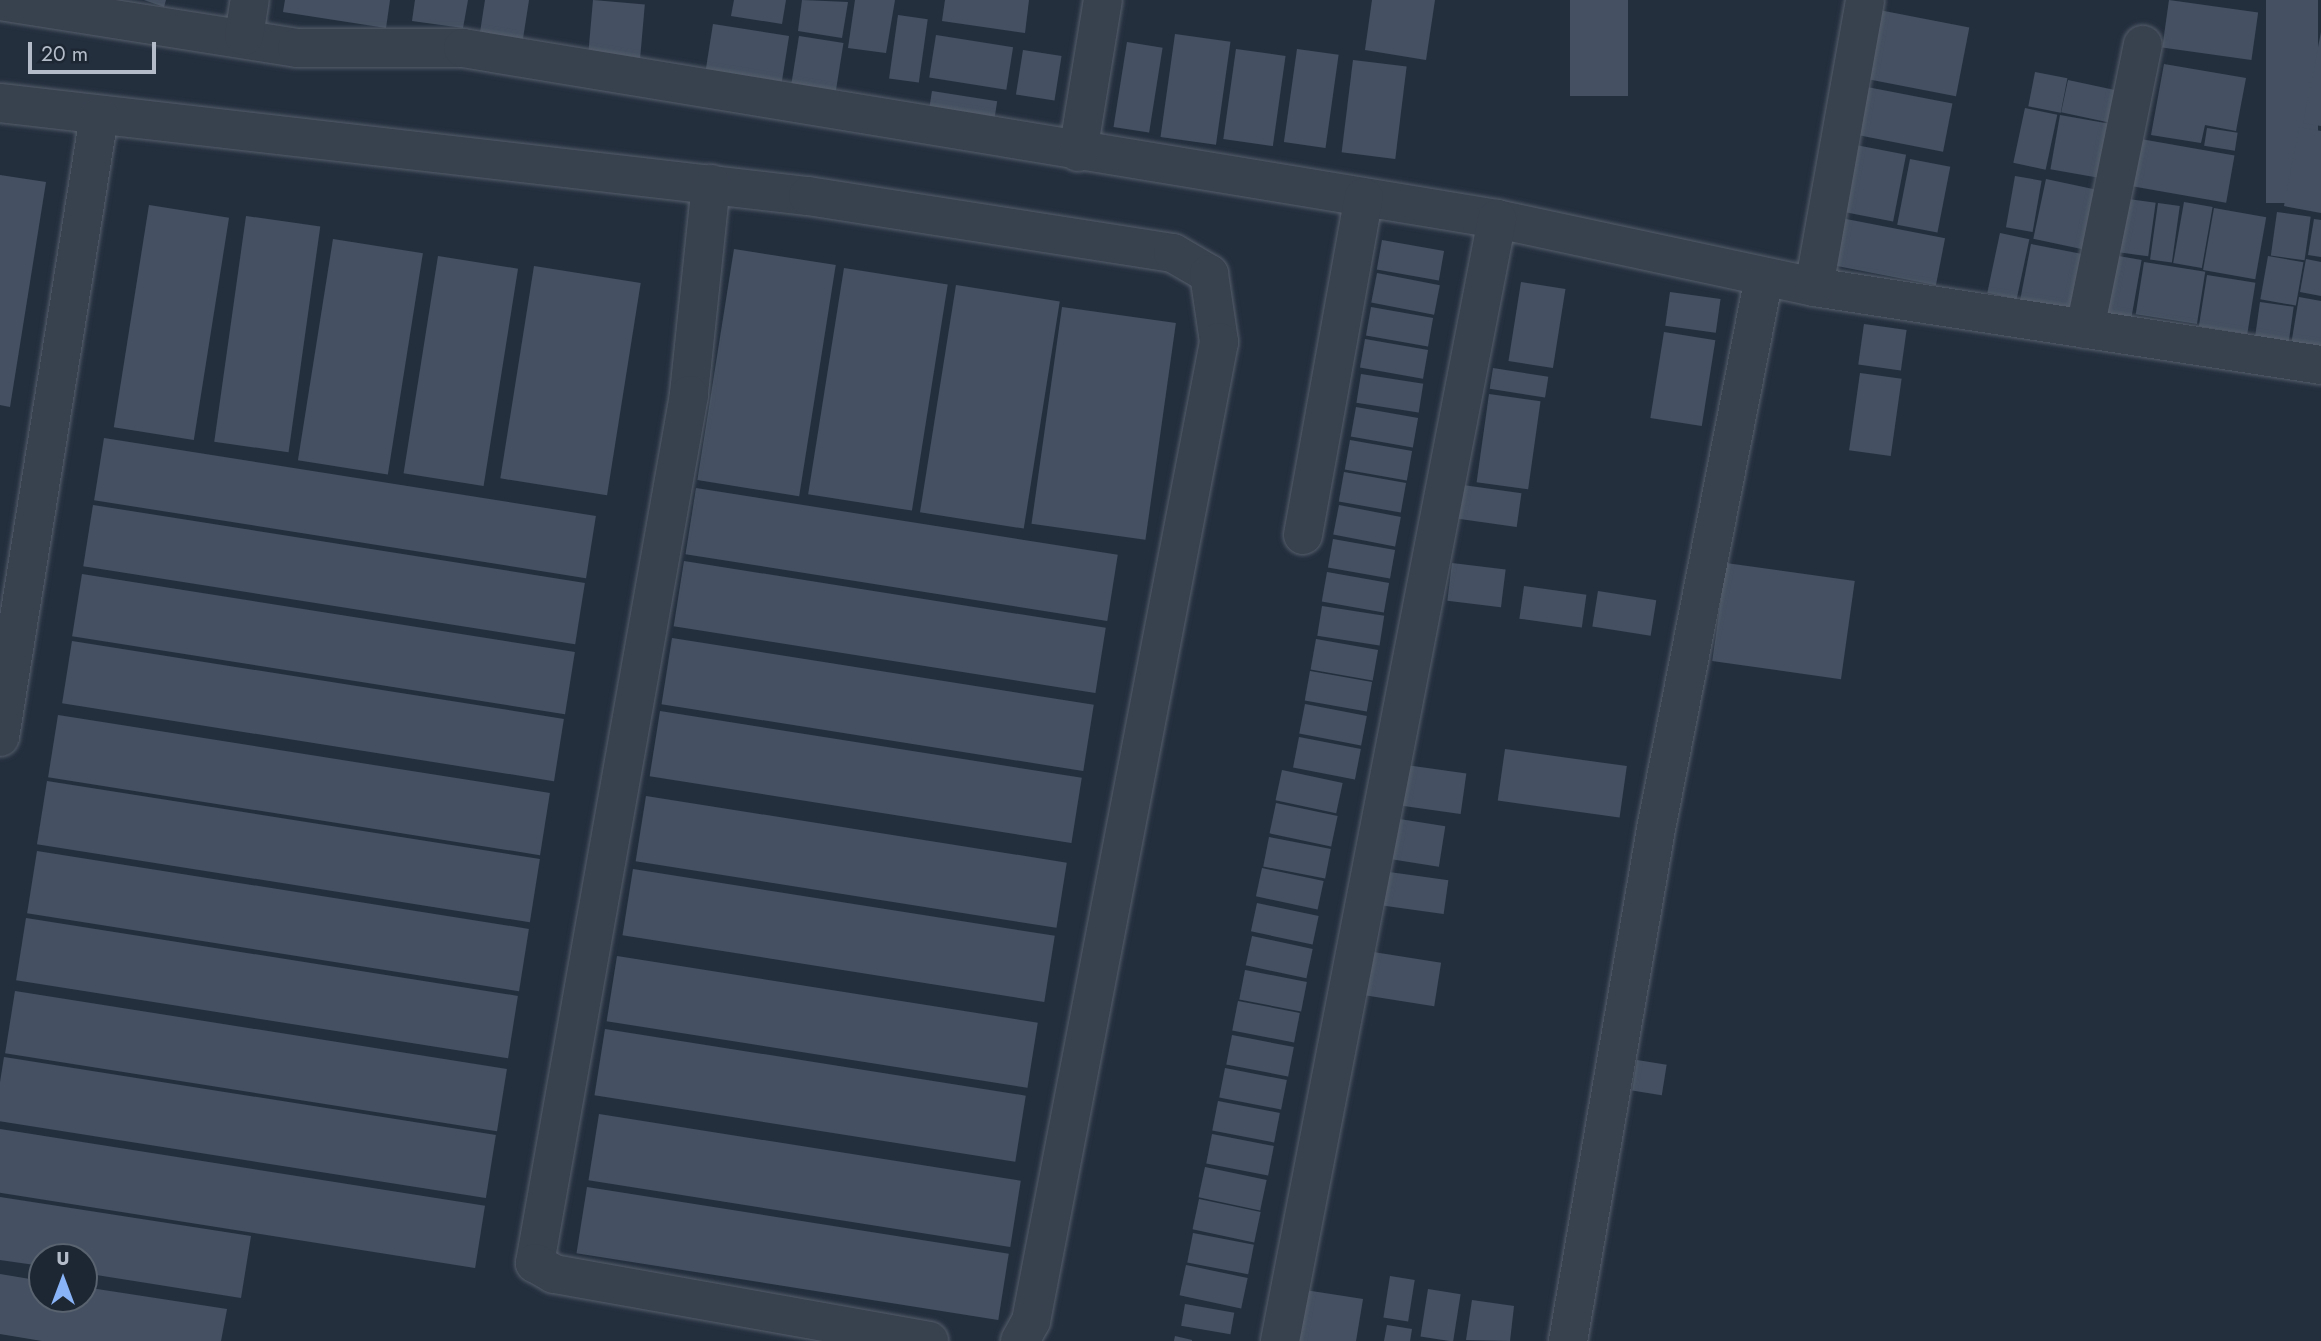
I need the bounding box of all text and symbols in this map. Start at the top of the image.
scale bar [32,28,159,72]
text: 20 m [41,39,88,69]
north arrow [28,1243,98,1313]
text: U [56,1245,70,1272]

